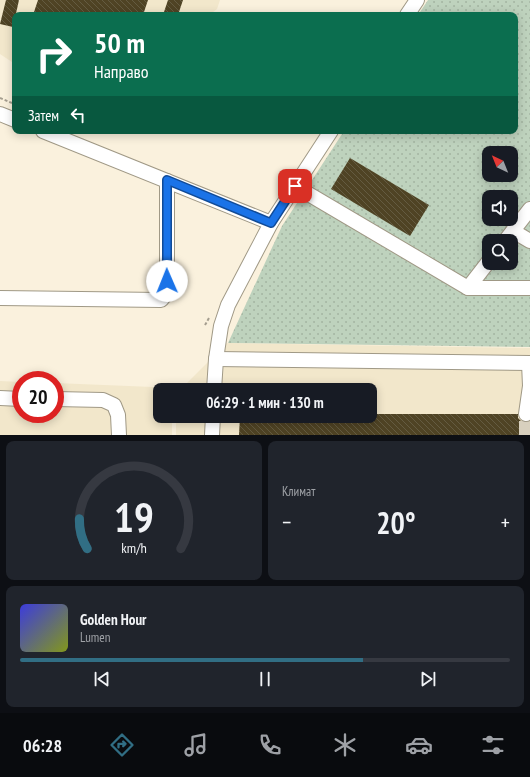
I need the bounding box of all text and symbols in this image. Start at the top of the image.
text: 50 m [94,24,145,61]
icon: right [28,28,80,80]
text: Направо [94,60,149,83]
icon: left [67,104,89,126]
text: Затем [28,106,59,125]
north arrow [482,146,518,182]
map controls [482,146,518,270]
pin [278,169,312,203]
icon: arrive [284,175,306,197]
button: sound [482,190,518,226]
button: search [482,234,518,270]
position arrow [146,260,188,302]
speed limit sign: 20 [12,371,64,423]
text: 06:29 · 1 мин · 130 m [206,393,324,412]
text: Климат [282,483,315,500]
text: 19 [114,489,154,542]
text: 20° [376,503,416,542]
text: − [282,508,291,536]
text: + [501,508,510,536]
text: km/h [121,537,147,556]
text: Golden Hour [80,610,147,629]
text: Lumen [80,629,110,646]
icon: previous [91,668,113,690]
icon: pause [254,668,276,690]
icon: next [417,668,439,690]
icon: directions [108,731,136,759]
icon: music [182,731,210,759]
icon: phone [256,731,284,759]
icon: climate [331,731,359,759]
icon: car [405,731,433,759]
icon: filters [479,731,507,759]
text: 06:28 [23,734,62,757]

